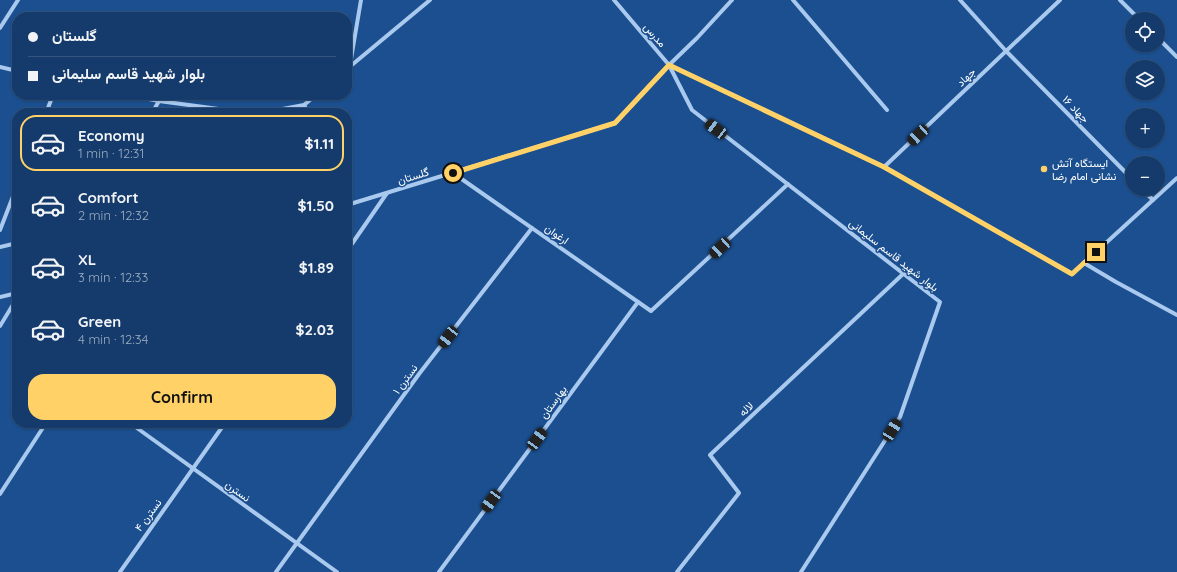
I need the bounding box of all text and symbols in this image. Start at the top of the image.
map controls [1125,12,1165,196]
button: locate [1125,12,1165,52]
street label: مدرس [641,20,669,50]
text: گلستان [52,26,97,45]
button: layers [1125,60,1165,100]
text: بلوار شهید قاسم سلیمانی [52,64,205,83]
street label: جهاد [954,65,978,89]
street label: جهاد ۱۶ [1060,92,1092,126]
button: + [1125,108,1165,148]
car [703,117,729,141]
car [905,122,931,148]
icon: car [30,125,66,161]
text: Economy [78,126,145,145]
text: $1.11 [305,134,334,153]
text: 1 min · 12:31 [78,145,144,161]
place label: ایستگاه آتش نشانی امام رضا [1052,156,1116,184]
button: − [1125,156,1165,196]
route start [444,164,462,182]
marker: ایستگاه آتش نشانی امام رضا [1039,164,1049,174]
street label: گلستان [396,165,431,187]
icon: car [30,187,66,223]
text: Comfort [78,188,139,207]
text: $1.50 [298,196,334,215]
text: 2 min · 12:32 [78,207,149,223]
street label: بلوار شهید قاسم سلیمانی [846,216,942,295]
street label: ارغوان [542,221,572,247]
car [707,235,733,261]
route end [1087,243,1105,261]
icon: car [30,249,66,285]
text: XL [78,250,96,269]
text: $1.89 [299,258,334,277]
text: 3 min · 12:33 [78,269,148,285]
icon: car [30,311,66,347]
text: Green [78,312,121,331]
text: $2.03 [296,320,334,339]
car [436,324,460,350]
text: 4 min · 12:34 [78,331,148,347]
street label: نسترن ۱ [389,361,421,397]
button: Confirm [28,374,336,420]
street label: بهارستان [536,383,570,421]
street label: لاله [736,399,756,419]
car [881,417,903,443]
car [525,426,549,452]
street label: نسترن [223,477,253,505]
car [479,488,503,514]
street label: نسترن ۴ [131,496,165,534]

